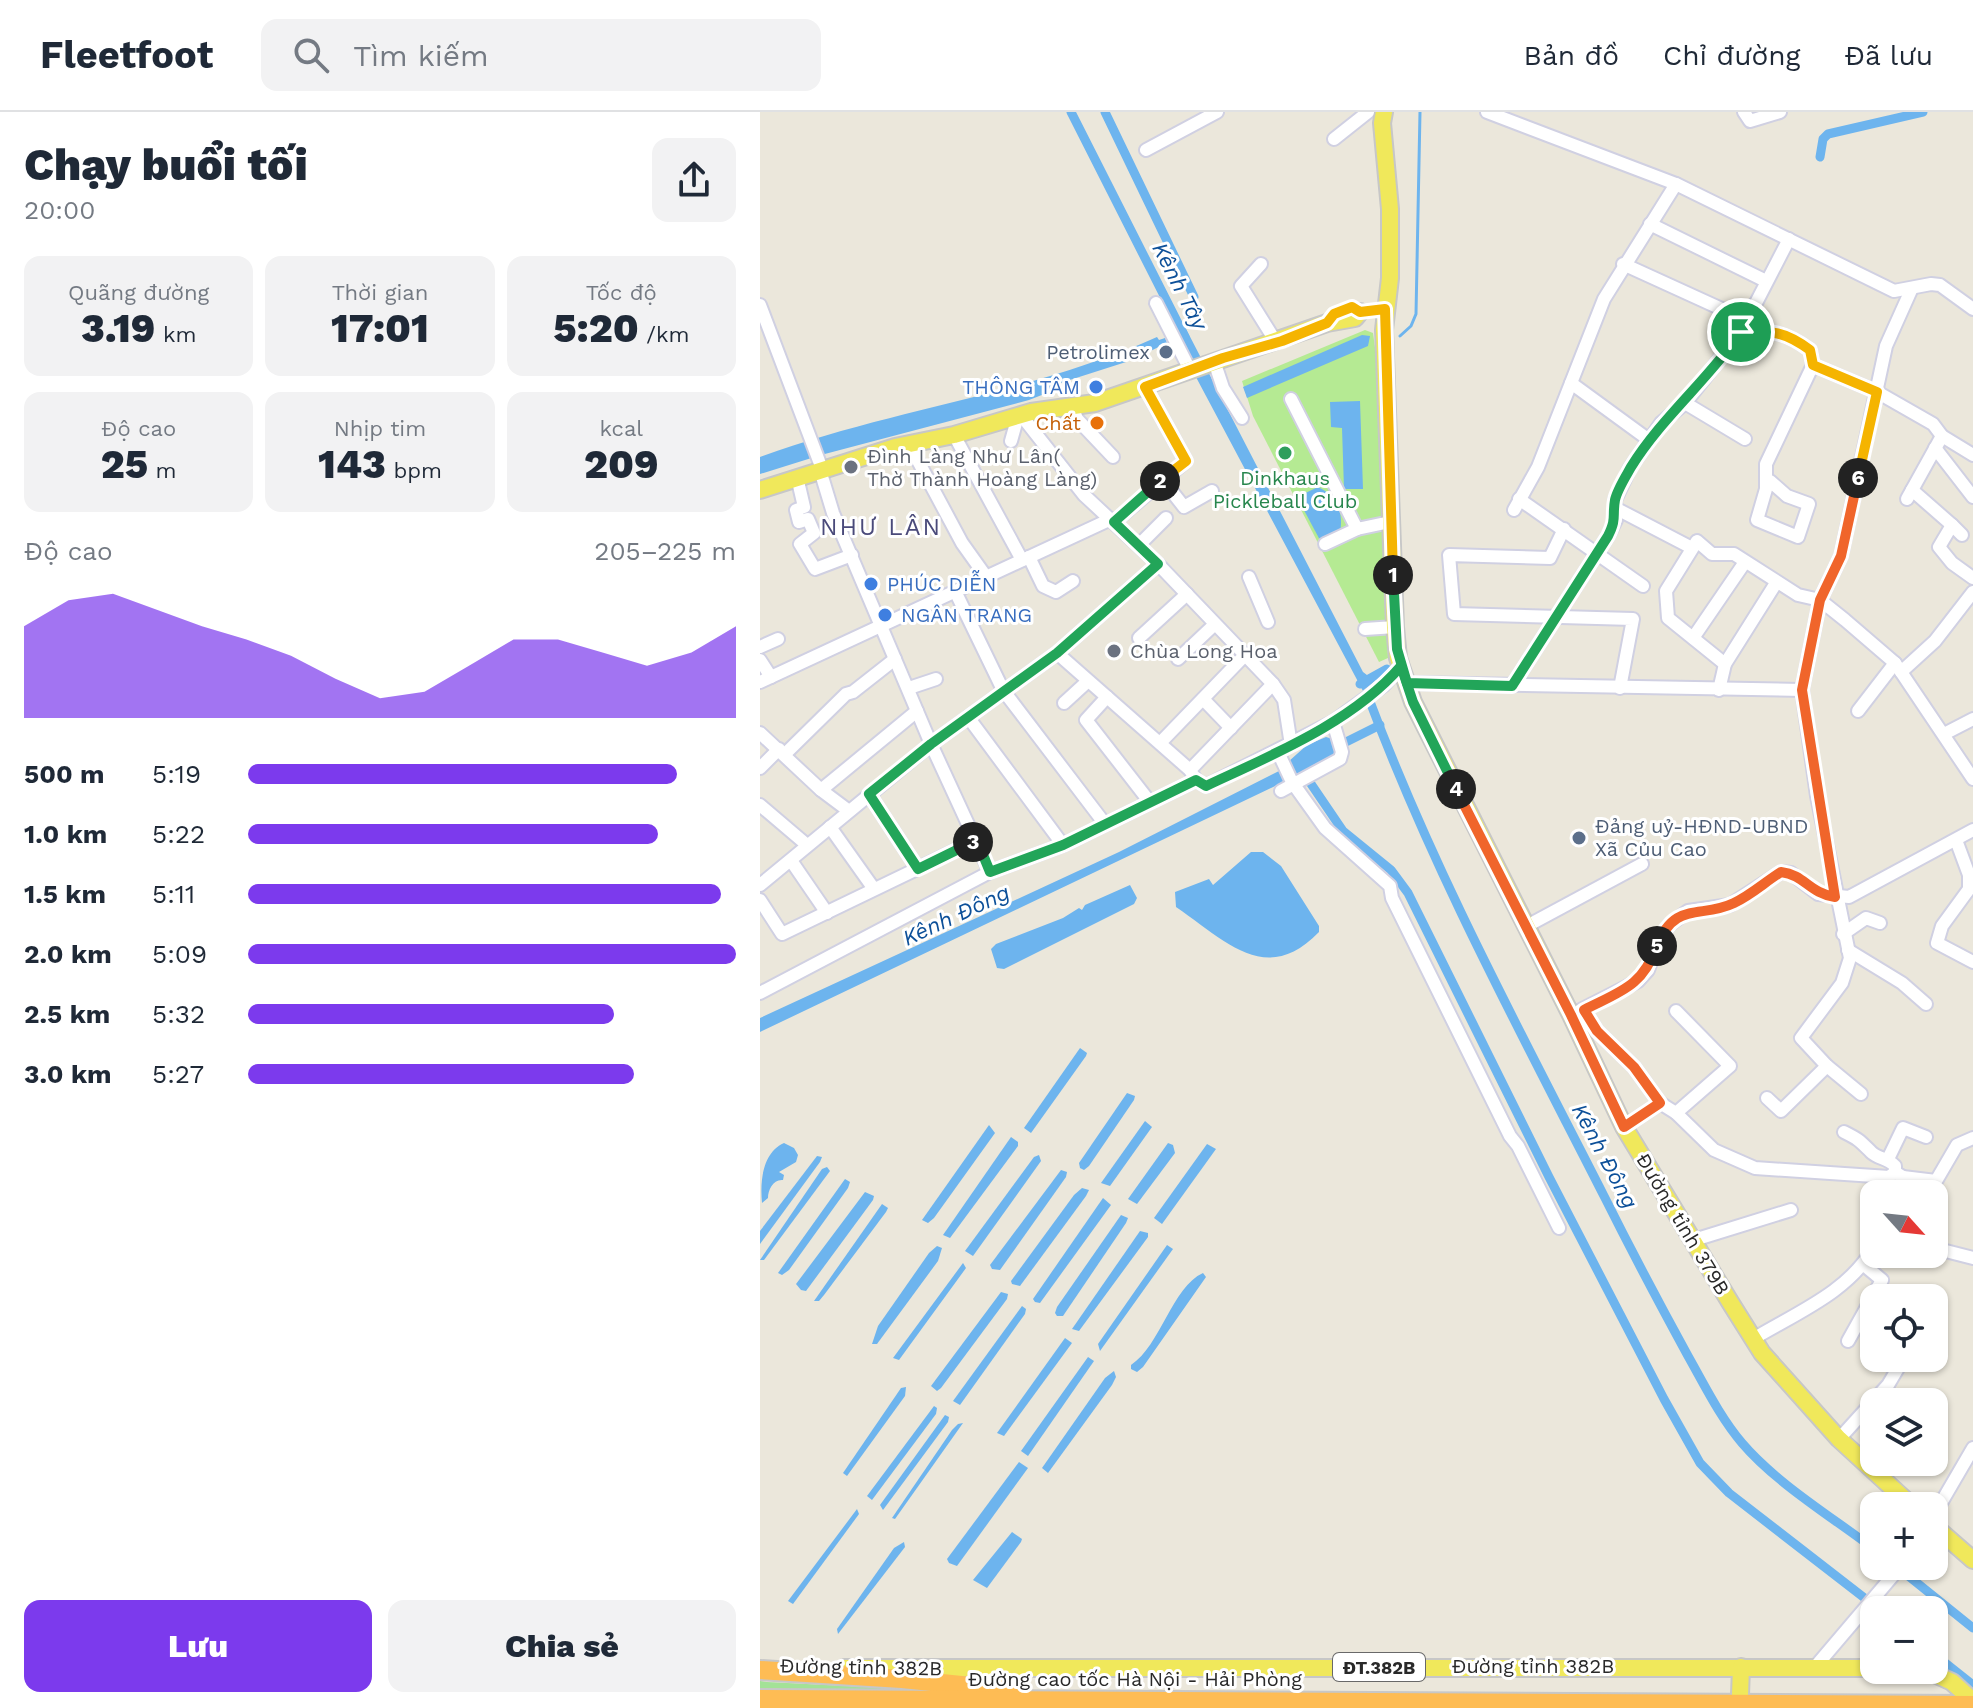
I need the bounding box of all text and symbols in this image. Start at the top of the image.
search box [261,19,821,91]
text: Fleetfoot [40,33,213,77]
icon: search [289,33,333,77]
text: Tìm kiếm [353,38,489,73]
text: Bản đồ [1524,39,1619,72]
text: Chỉ đường [1663,39,1800,72]
text: Đã lưu [1844,39,1933,72]
button: share [652,138,736,222]
text: Chạy buổi tối [24,139,308,191]
text: 20:00 [24,195,95,225]
water label: Kênh Tây [1147,238,1213,336]
text: Quãng đường [68,280,209,305]
text: Thời gian [332,280,428,305]
text: Tốc độ [586,280,657,305]
pin [1707,298,1775,366]
text: 3.19 [81,305,155,352]
text: 17:01 [331,305,429,352]
text: 5:20 [553,305,639,352]
icon: arrive [1719,310,1763,354]
text: km [155,322,196,347]
text: /km [639,322,689,347]
place label: Petrolimex [1046,340,1150,364]
marker: Petrolimex [1157,343,1175,361]
place label: THÔNG TÂM [962,375,1080,399]
marker: THÔNG TÂM [1087,378,1105,396]
place label: Chất [1036,411,1082,435]
marker: Chất [1088,414,1106,432]
text: Độ cao [101,416,176,441]
text: Nhịp tim [334,416,426,441]
text: kcal [600,416,643,441]
text: 25 [101,441,148,488]
text: 143 [318,441,386,488]
text: 209 [584,441,659,488]
place label: Đình Làng Như Lân( Thờ Thành Hoàng Làng) [867,444,1097,491]
marker: Dinkhaus Pickleball Club [1276,444,1294,462]
text: m [148,458,177,483]
text: bpm [386,458,442,483]
marker: Đình Làng Như Lân( Thờ Thành Hoàng Làng) [842,458,860,476]
pin: 6 [1838,458,1878,498]
pin: 2 [1140,461,1180,501]
text: 6 [1851,465,1865,490]
place label: Dinkhaus Pickleball Club [1213,466,1357,513]
text: 2 [1153,468,1167,493]
district label: NHƯ LÂN [820,513,942,541]
text: Độ cao [24,536,113,566]
text: 205–225 m [594,536,736,566]
pin: 1 [1373,555,1413,595]
text: 1 [1388,562,1398,587]
place label: PHÚC DIỄN [887,570,996,596]
marker: PHÚC DIỄN [862,575,880,593]
place label: NGÂN TRANG [901,603,1032,627]
marker: NGÂN TRANG [876,606,894,624]
place label: Chùa Long Hoa [1130,639,1277,663]
marker: Chùa Long Hoa [1105,642,1123,660]
text: 500 m [24,759,105,789]
text: 5:19 [152,759,201,789]
pin: 4 [1436,769,1476,809]
text: 4 [1449,776,1463,801]
place label: Đảng uỷ-HĐND-UBND Xã Củu Cao [1595,814,1808,861]
text: 1.0 km [24,819,107,849]
text: 5:22 [152,819,205,849]
pin: 3 [953,822,993,862]
text: 3 [966,829,980,854]
marker: Đảng uỷ-HĐND-UBND Xã Củu Cao [1570,829,1588,847]
text: 1.5 km [24,879,106,909]
text: 5:11 [152,879,195,909]
water label: Kênh Đông [899,879,1013,951]
pin: 5 [1637,926,1677,966]
text: 5 [1651,933,1663,958]
text: 2.0 km [24,939,112,969]
text: 5:09 [152,939,207,969]
text: 2.5 km [24,999,110,1029]
text: 5:32 [152,999,205,1029]
text: 3.0 km [24,1059,112,1089]
text: 5:27 [152,1059,204,1089]
water label: Kênh Đông [1567,1099,1643,1213]
street label: Đường tỉnh 379B [1631,1149,1735,1299]
north arrow [1860,1180,1948,1268]
map controls [1860,1180,1948,1684]
button: locate [1860,1284,1948,1372]
button: layers [1860,1388,1948,1476]
button: + [1860,1492,1948,1580]
button: − [1860,1596,1948,1684]
button: Lưu [24,1600,372,1692]
button: Chia sẻ [388,1600,736,1692]
road number: ĐT.382B [1333,1653,1425,1681]
street label: Đường tỉnh 382B [780,1654,942,1680]
street label: Đường tỉnh 382B [1452,1654,1614,1678]
street label: Đường cao tốc Hà Nội - Hải Phòng [968,1667,1302,1691]

